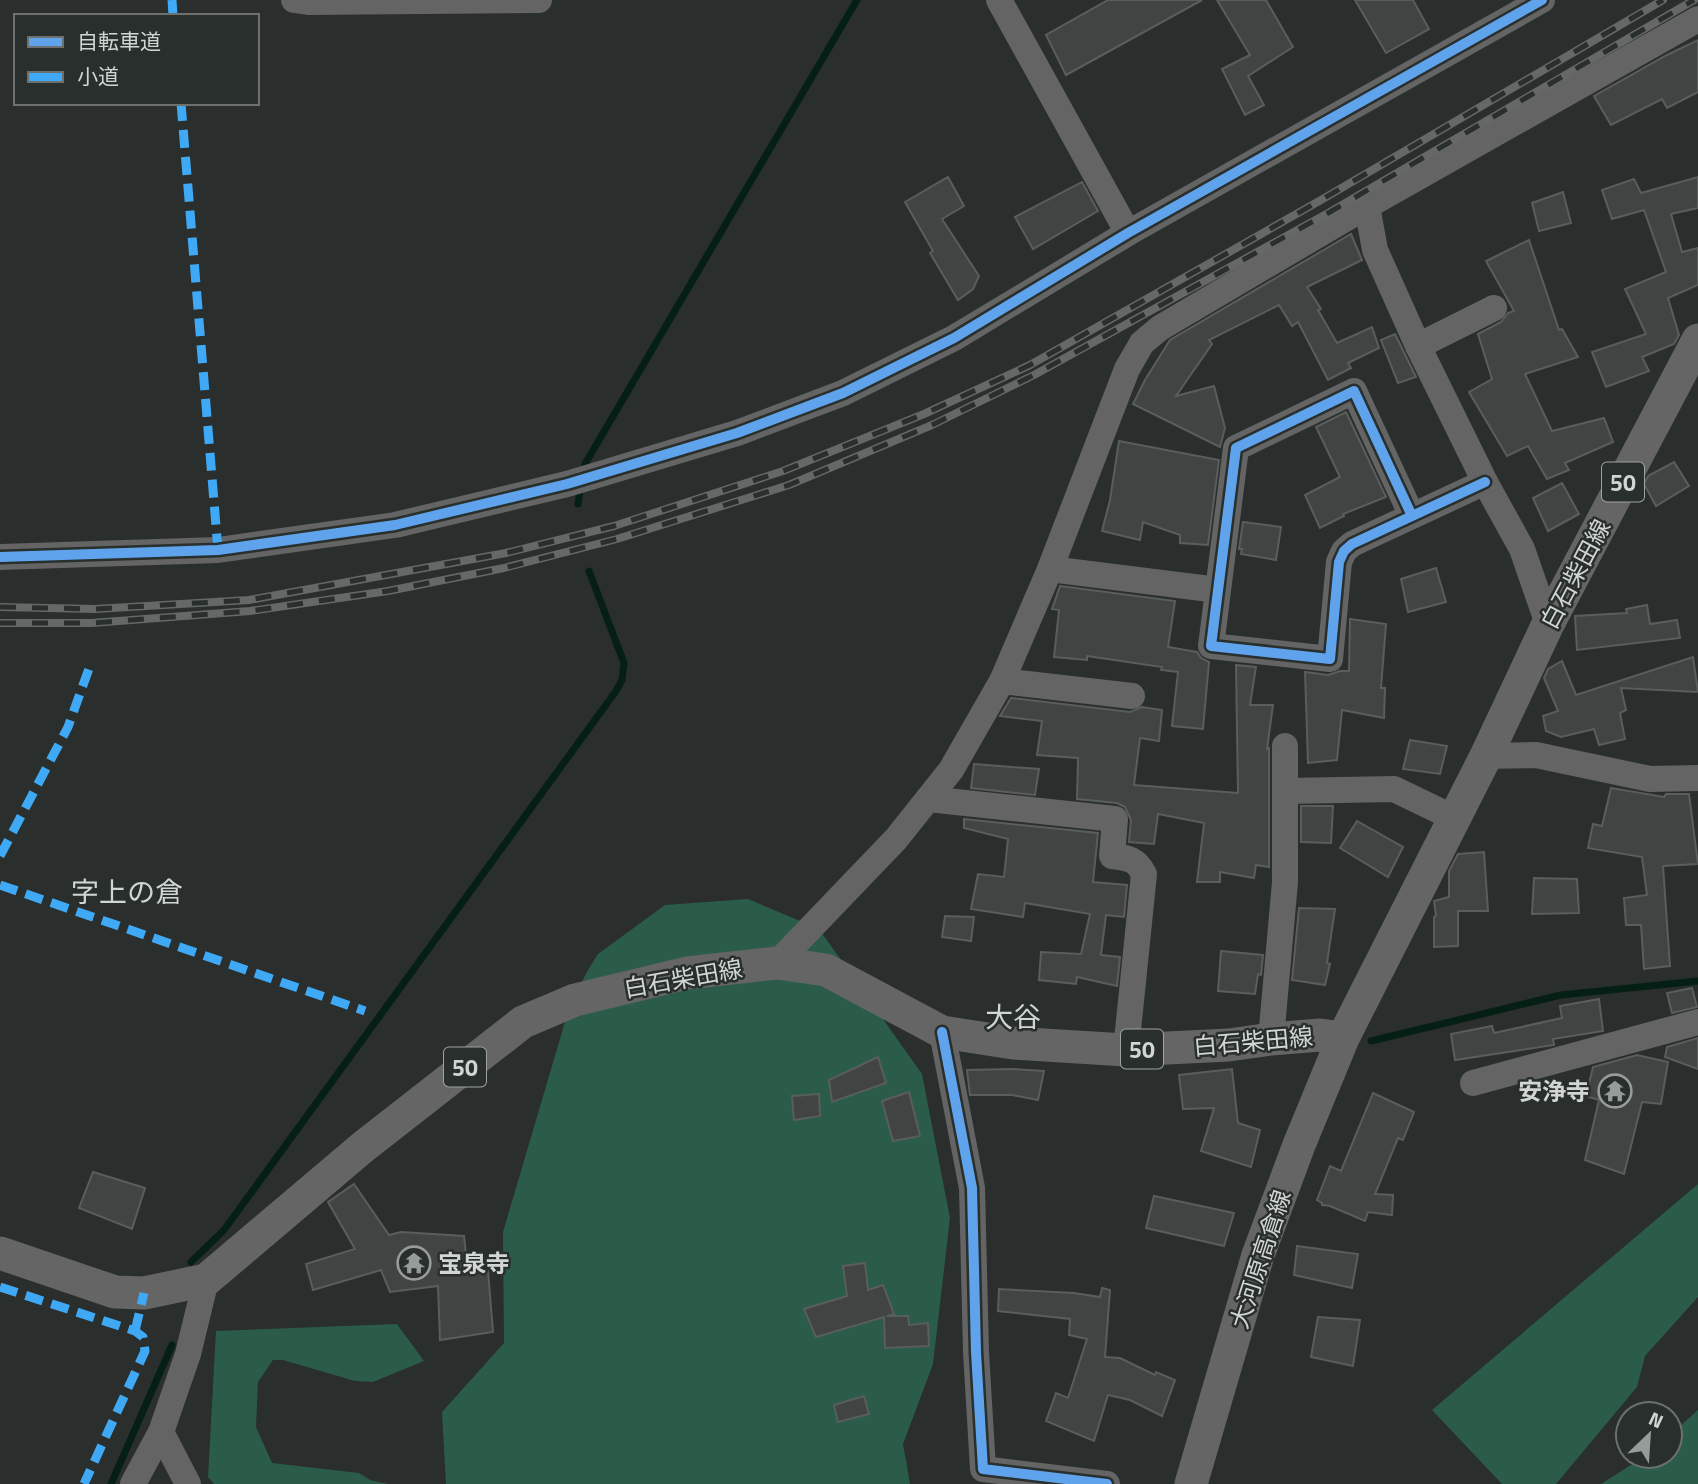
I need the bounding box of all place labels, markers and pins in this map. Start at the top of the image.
temple icon: 安浄寺 [1596,1072,1634,1110]
place label: 安浄寺 [1518,1073,1590,1109]
temple icon: 宝泉寺 [395,1244,433,1282]
place label: 宝泉寺 [438,1245,510,1281]

